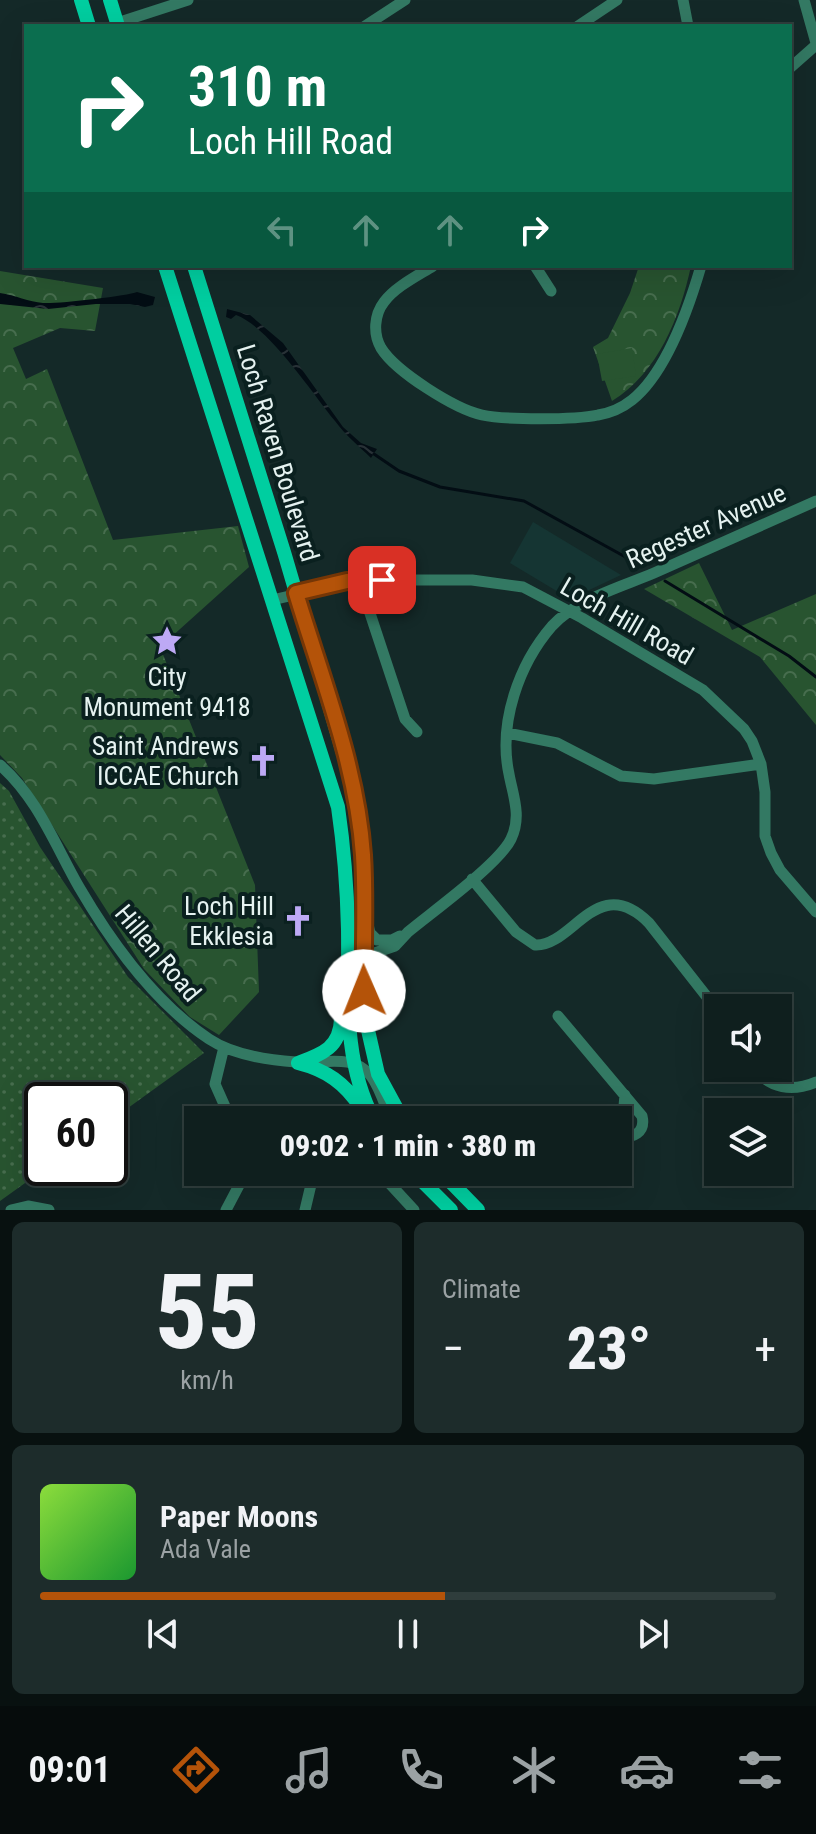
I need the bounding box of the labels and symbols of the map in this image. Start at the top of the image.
street label: Loch Raven Boulevard [231,341,325,565]
street label: Regester Avenue [622,477,790,575]
pin [348,546,416,614]
street label: Loch Hill Road [555,571,699,671]
place icon: City Monument 9418 [150,624,184,658]
place label: City Monument 9418 [83,662,251,722]
place label: Saint Andrews ICCAE Church [92,731,239,791]
church icon: Saint Andrews ICCAE Church [246,744,280,778]
place label: Loch Hill Ekklesia [184,891,274,951]
street label: Hillen Road [109,899,207,1007]
church icon: Loch Hill Ekklesia [281,904,315,938]
position arrow [322,949,406,1033]
speed limit sign: 60 [24,1082,128,1186]

